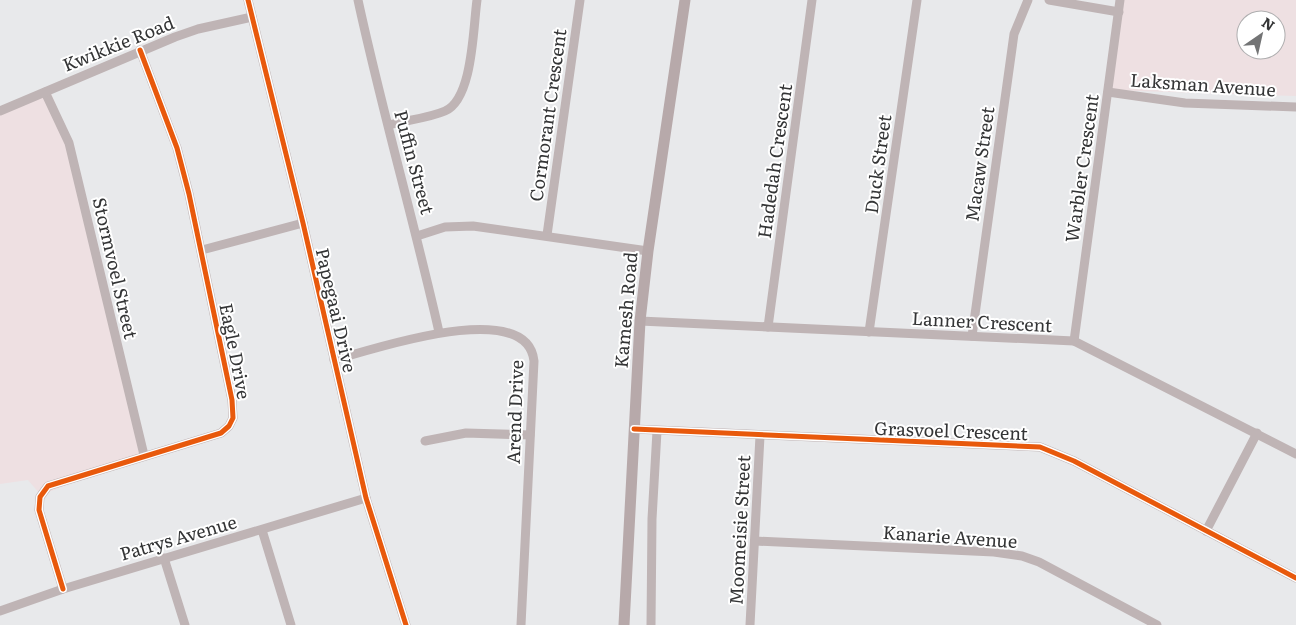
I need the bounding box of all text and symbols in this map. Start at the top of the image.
street label: Kwikkie Road [58,8,178,78]
north arrow [1236,10,1286,60]
text: N [1258,12,1279,35]
street label: Cormorant Crescent [522,26,573,203]
street label: Laksman Avenue [1129,65,1277,103]
street label: Hadedah Crescent [750,81,798,240]
street label: Warbler Crescent [1057,91,1105,244]
street label: Macaw Street [958,104,1001,223]
street label: Puffin Street [388,107,442,218]
street label: Duck Street [857,112,897,215]
street label: Stormvoel Street [87,195,146,342]
street label: Papegaai Drive [310,245,364,375]
street label: Kamesh Road [606,251,644,369]
street label: Eagle Drive [213,301,259,401]
street label: Lanner Crescent [911,304,1054,338]
street label: Arend Drive [499,360,529,464]
street label: Grasvoel Crescent [874,414,1029,446]
street label: Moomeisie Street [722,454,756,606]
street label: Patrys Avenue [116,507,240,567]
street label: Kanarie Avenue [882,518,1018,554]

